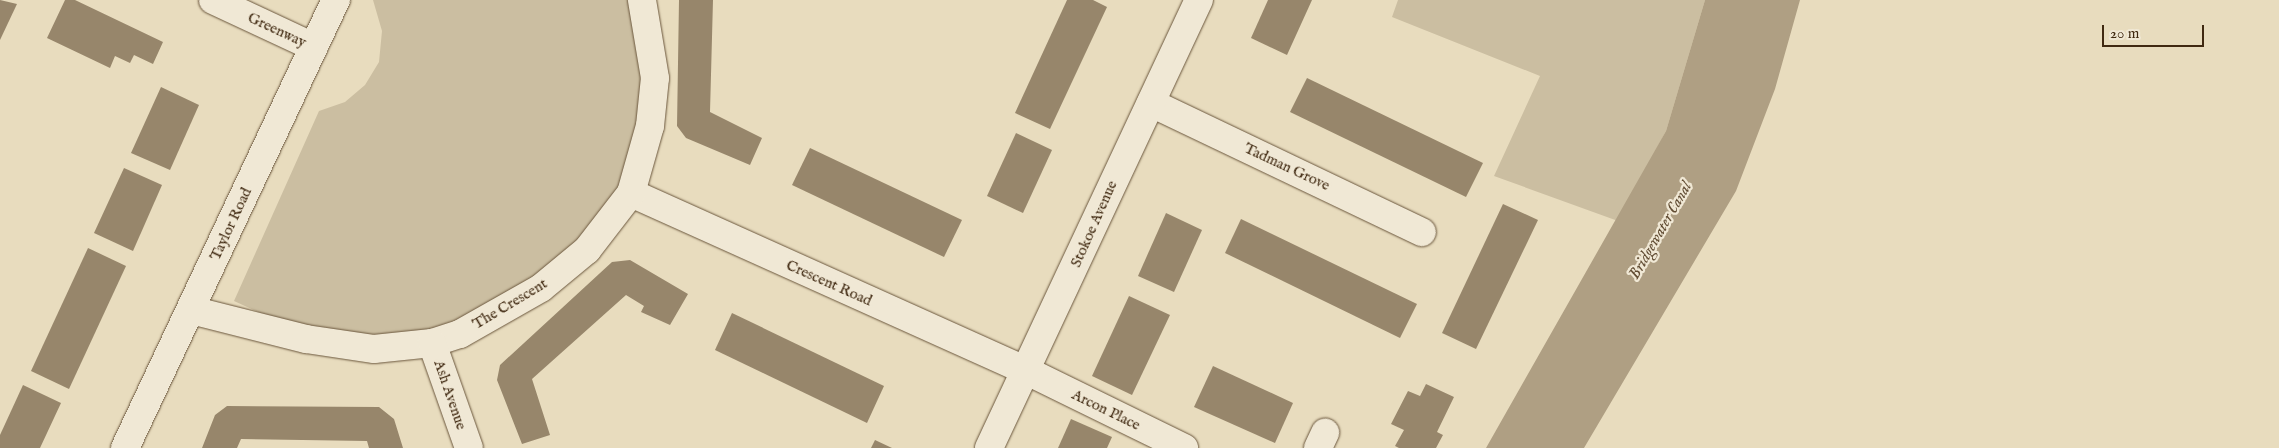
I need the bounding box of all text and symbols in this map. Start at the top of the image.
street label: Greenway [245,9,309,51]
scale bar [2104,15,2206,47]
text: 20 m [2110,24,2139,43]
street label: Tadman Grove [1241,139,1333,195]
street label: Stokoe Avenue [1067,178,1121,270]
water label: Bridgewater Canal [1625,179,1697,283]
street label: Taylor Road [206,185,256,263]
street label: Crescent Road [783,256,875,310]
street label: The Crescent [469,275,551,333]
street label: Ash Avenue [430,358,470,432]
street label: Arcon Place [1069,386,1143,434]

